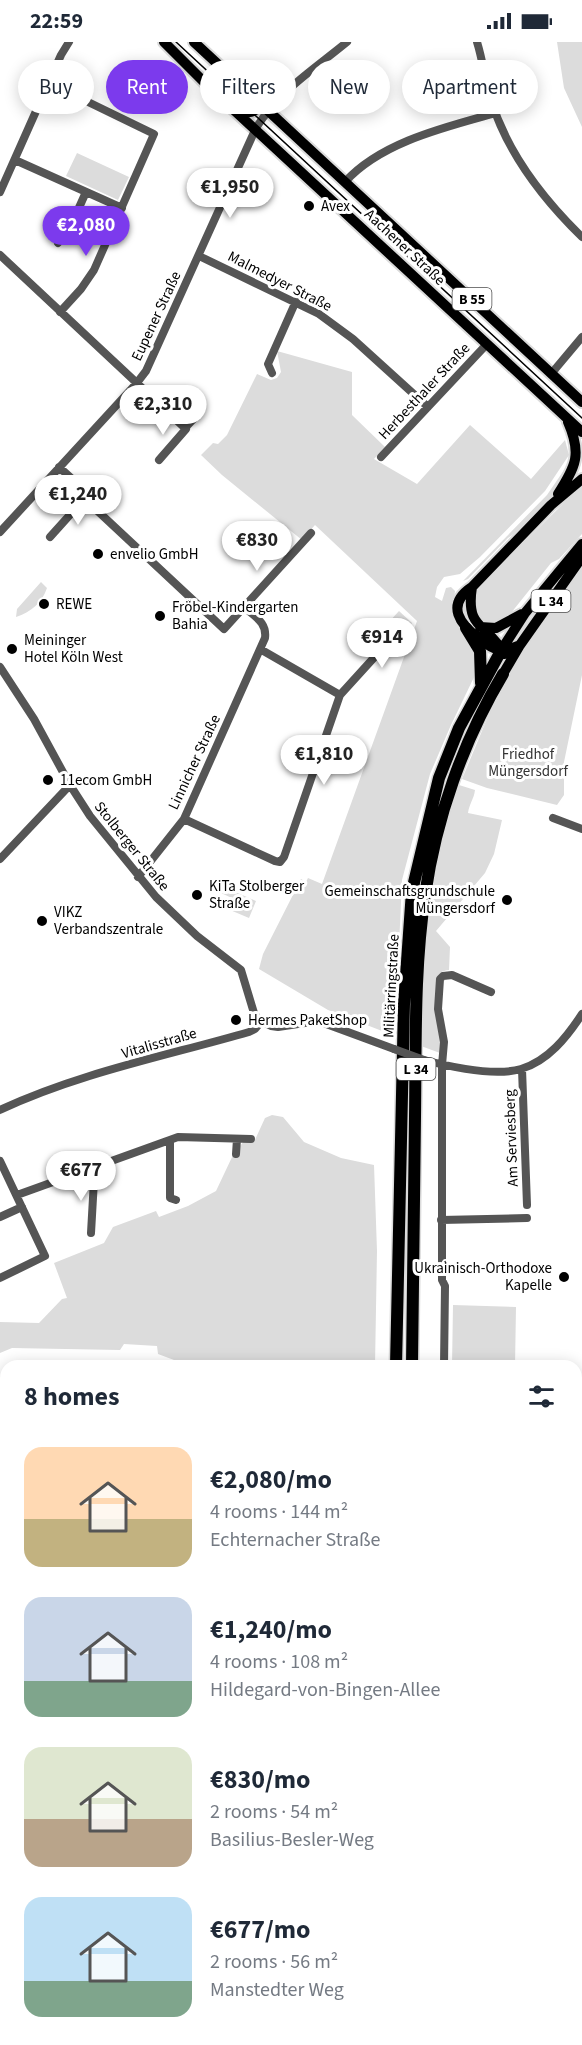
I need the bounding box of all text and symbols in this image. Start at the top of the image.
text: 22:59 [30,5,83,37]
chip: Buy [18,60,94,114]
chip: Rent [106,60,188,114]
chip: Filters [200,60,296,114]
chip: New [308,60,390,114]
chip: Apartment [402,60,538,114]
pin: €1,950 [181,168,279,219]
text: €1,950 [201,173,259,201]
place label: Avex [321,196,350,217]
marker: Avex [302,199,316,213]
street label: Aachener Straße [360,204,450,290]
pin: €2,080 [37,206,135,257]
text: €2,080 [57,211,115,239]
street label: Malmedyer Straße [224,246,335,317]
street label: Eupener Straße [126,268,186,365]
road number: B 55 [452,288,492,310]
street label: Herbesthaler Straße [374,338,475,444]
pin: €2,310 [114,385,212,436]
text: €2,310 [134,390,192,418]
pin: €1,240 [29,475,127,526]
text: €1,240 [49,480,107,508]
pin: €830 [221,521,293,572]
text: €830 [236,526,278,554]
place label: envelio GmbH [110,544,198,565]
marker: envelio GmbH [91,547,105,561]
road number: L 34 [532,590,570,612]
place label: REWE [56,594,92,615]
marker: REWE [37,597,51,611]
place label: Fröbel-Kindergarten Bahia [172,597,299,635]
marker: Fröbel-Kindergarten Bahia [153,609,167,623]
pin: €914 [346,618,418,669]
text: €914 [361,623,403,651]
place label: Meininger Hotel Köln West [24,630,123,668]
marker: Meininger Hotel Köln West [5,642,19,656]
street label: Linnicher Straße [163,711,226,813]
pin: €1,810 [275,735,373,786]
text: €1,810 [295,740,353,768]
park label: Friedhof Müngersdorf [488,744,568,782]
place label: 11ecom GmbH [60,770,152,791]
marker: 11ecom GmbH [41,773,55,787]
street label: Stolberger Straße [89,797,174,895]
place label: KiTa Stolberger Straße [209,876,305,914]
place label: Gemeinschaftsgrundschule Müngersdorf [324,881,496,919]
marker: KiTa Stolberger Straße [190,888,204,902]
marker: Gemeinschaftsgrundschule Müngersdorf [500,893,514,907]
place label: VIKZ Verbandszentrale [54,902,163,940]
marker: VIKZ Verbandszentrale [35,914,49,928]
street label: Militärringstraße [378,934,405,1038]
place label: Hermes PaketShop [248,1010,367,1031]
marker: Hermes PaketShop [229,1013,243,1027]
street label: Vitalisstraße [119,1023,199,1064]
road number: L 34 [396,1058,436,1080]
street label: Am Serviesberg [499,1089,524,1187]
pin: €677 [45,1151,117,1202]
text: €677 [60,1156,102,1184]
place label: Ukrainisch-Orthodoxe Kapelle [414,1258,552,1296]
marker: Ukrainisch-Orthodoxe Kapelle [557,1270,571,1284]
text: 8 homes [24,1378,119,1415]
icon: filters [525,1380,558,1413]
text: €2,080/mo [210,1461,332,1498]
icon: home [72,1471,144,1543]
text: 4 rooms · 144 m² [210,1498,348,1526]
text: Echternacher Straße [210,1526,381,1554]
text: €1,240/mo [210,1611,332,1648]
icon: home [72,1621,144,1693]
text: 4 rooms · 108 m² [210,1648,348,1676]
text: Hildegard-von-Bingen-Allee [210,1676,440,1704]
text: €830/mo [210,1761,310,1798]
icon: home [72,1771,144,1843]
text: 2 rooms · 54 m² [210,1798,338,1826]
text: Basilius-Besler-Weg [210,1826,374,1854]
text: €677/mo [210,1911,310,1948]
icon: home [72,1921,144,1993]
text: 2 rooms · 56 m² [210,1948,338,1976]
text: Manstedter Weg [210,1976,344,2004]

